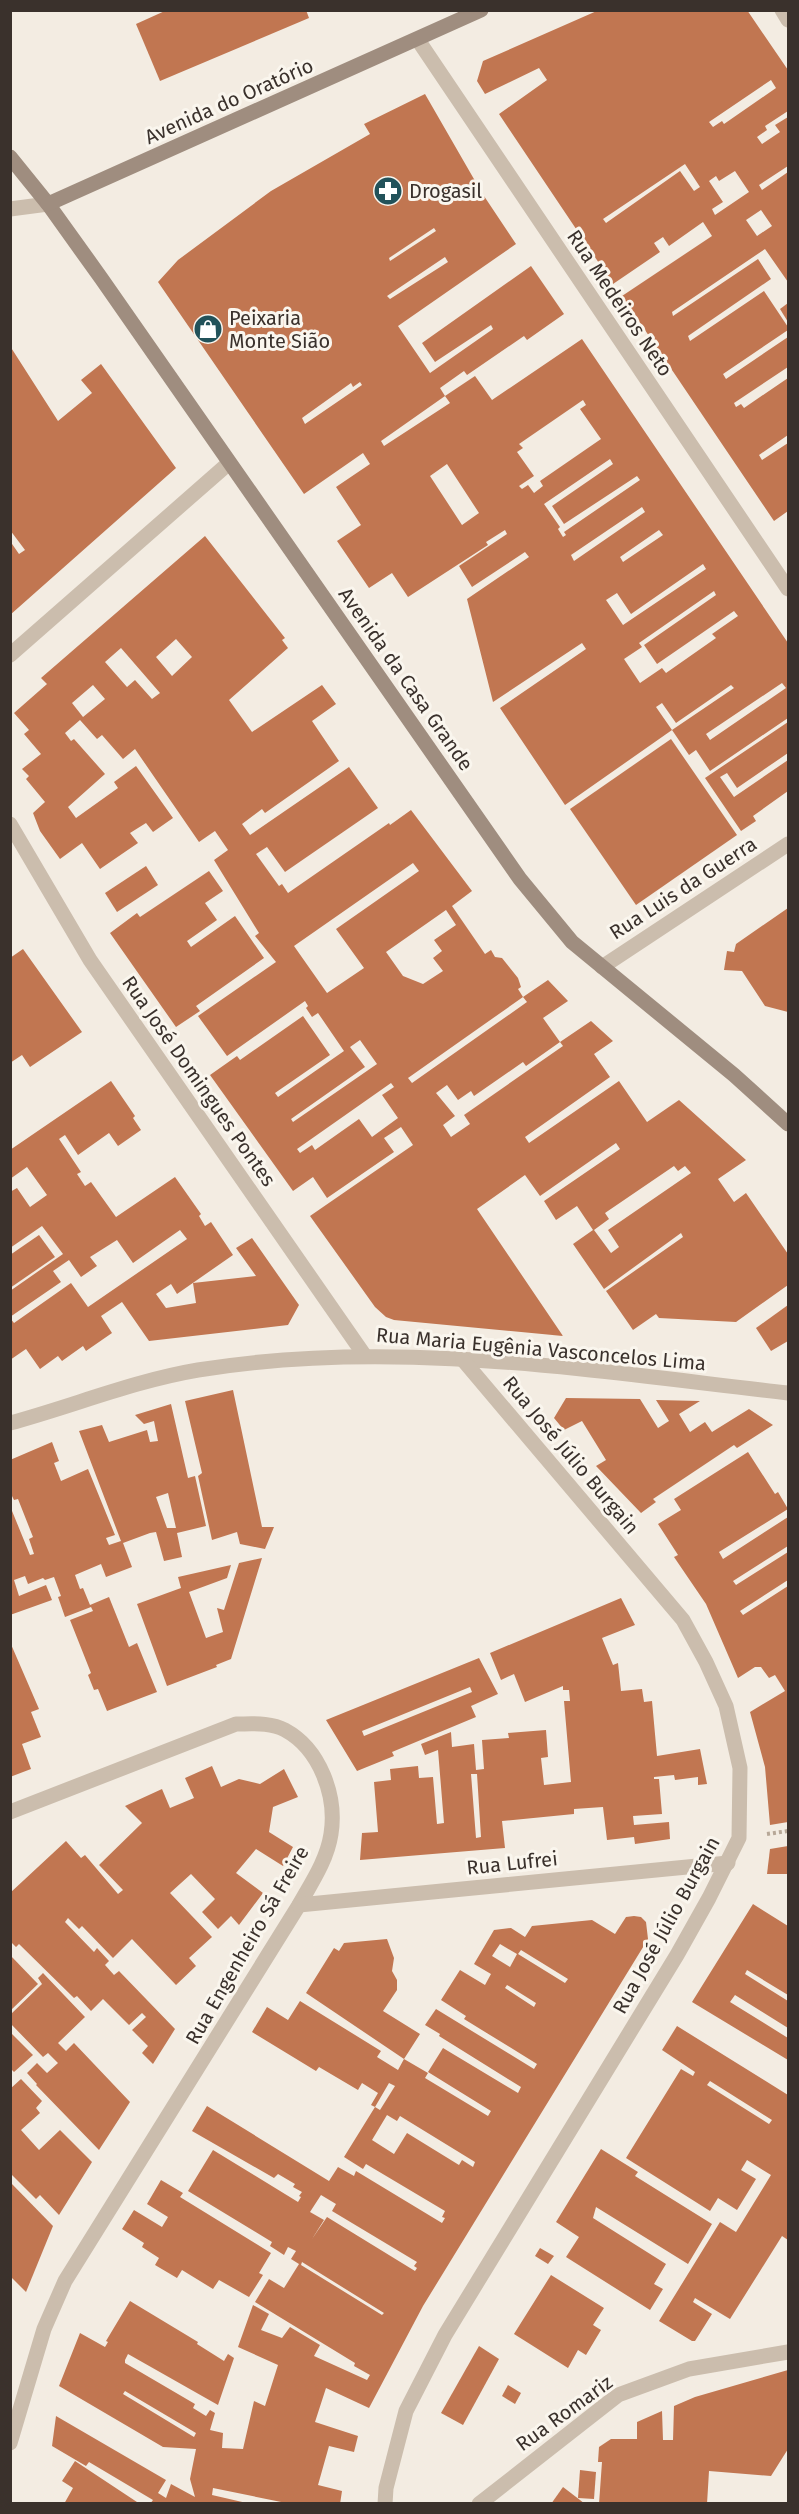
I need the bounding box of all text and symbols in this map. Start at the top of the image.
street label: Avenida do Oratório [141,53,317,149]
pharmacy icon: Drogasil [372,175,404,207]
place label: Drogasil [409,179,482,203]
street label: Rua Medeiros Neto [562,225,678,381]
place label: Peixaria Monte Sião [229,306,330,353]
shop icon: Peixaria Monte Sião [192,313,224,345]
street label: Avenida da Casa Grande [334,583,478,775]
street label: Rua Luis da Guerra [605,832,761,944]
street label: Rua José Domingues Pontes [117,971,281,1191]
street label: Rua Maria Eugênia Vasconcelos Lima [375,1323,707,1375]
street label: Rua José Júlio Burgain [498,1371,644,1539]
street label: Rua José Júlio Burgain [607,1832,725,2018]
street label: Rua Engenheiro Sá Freire [180,1842,314,2048]
street label: Rua Lufrei [465,1846,559,1880]
street label: Rua Romariz [511,2370,617,2456]

